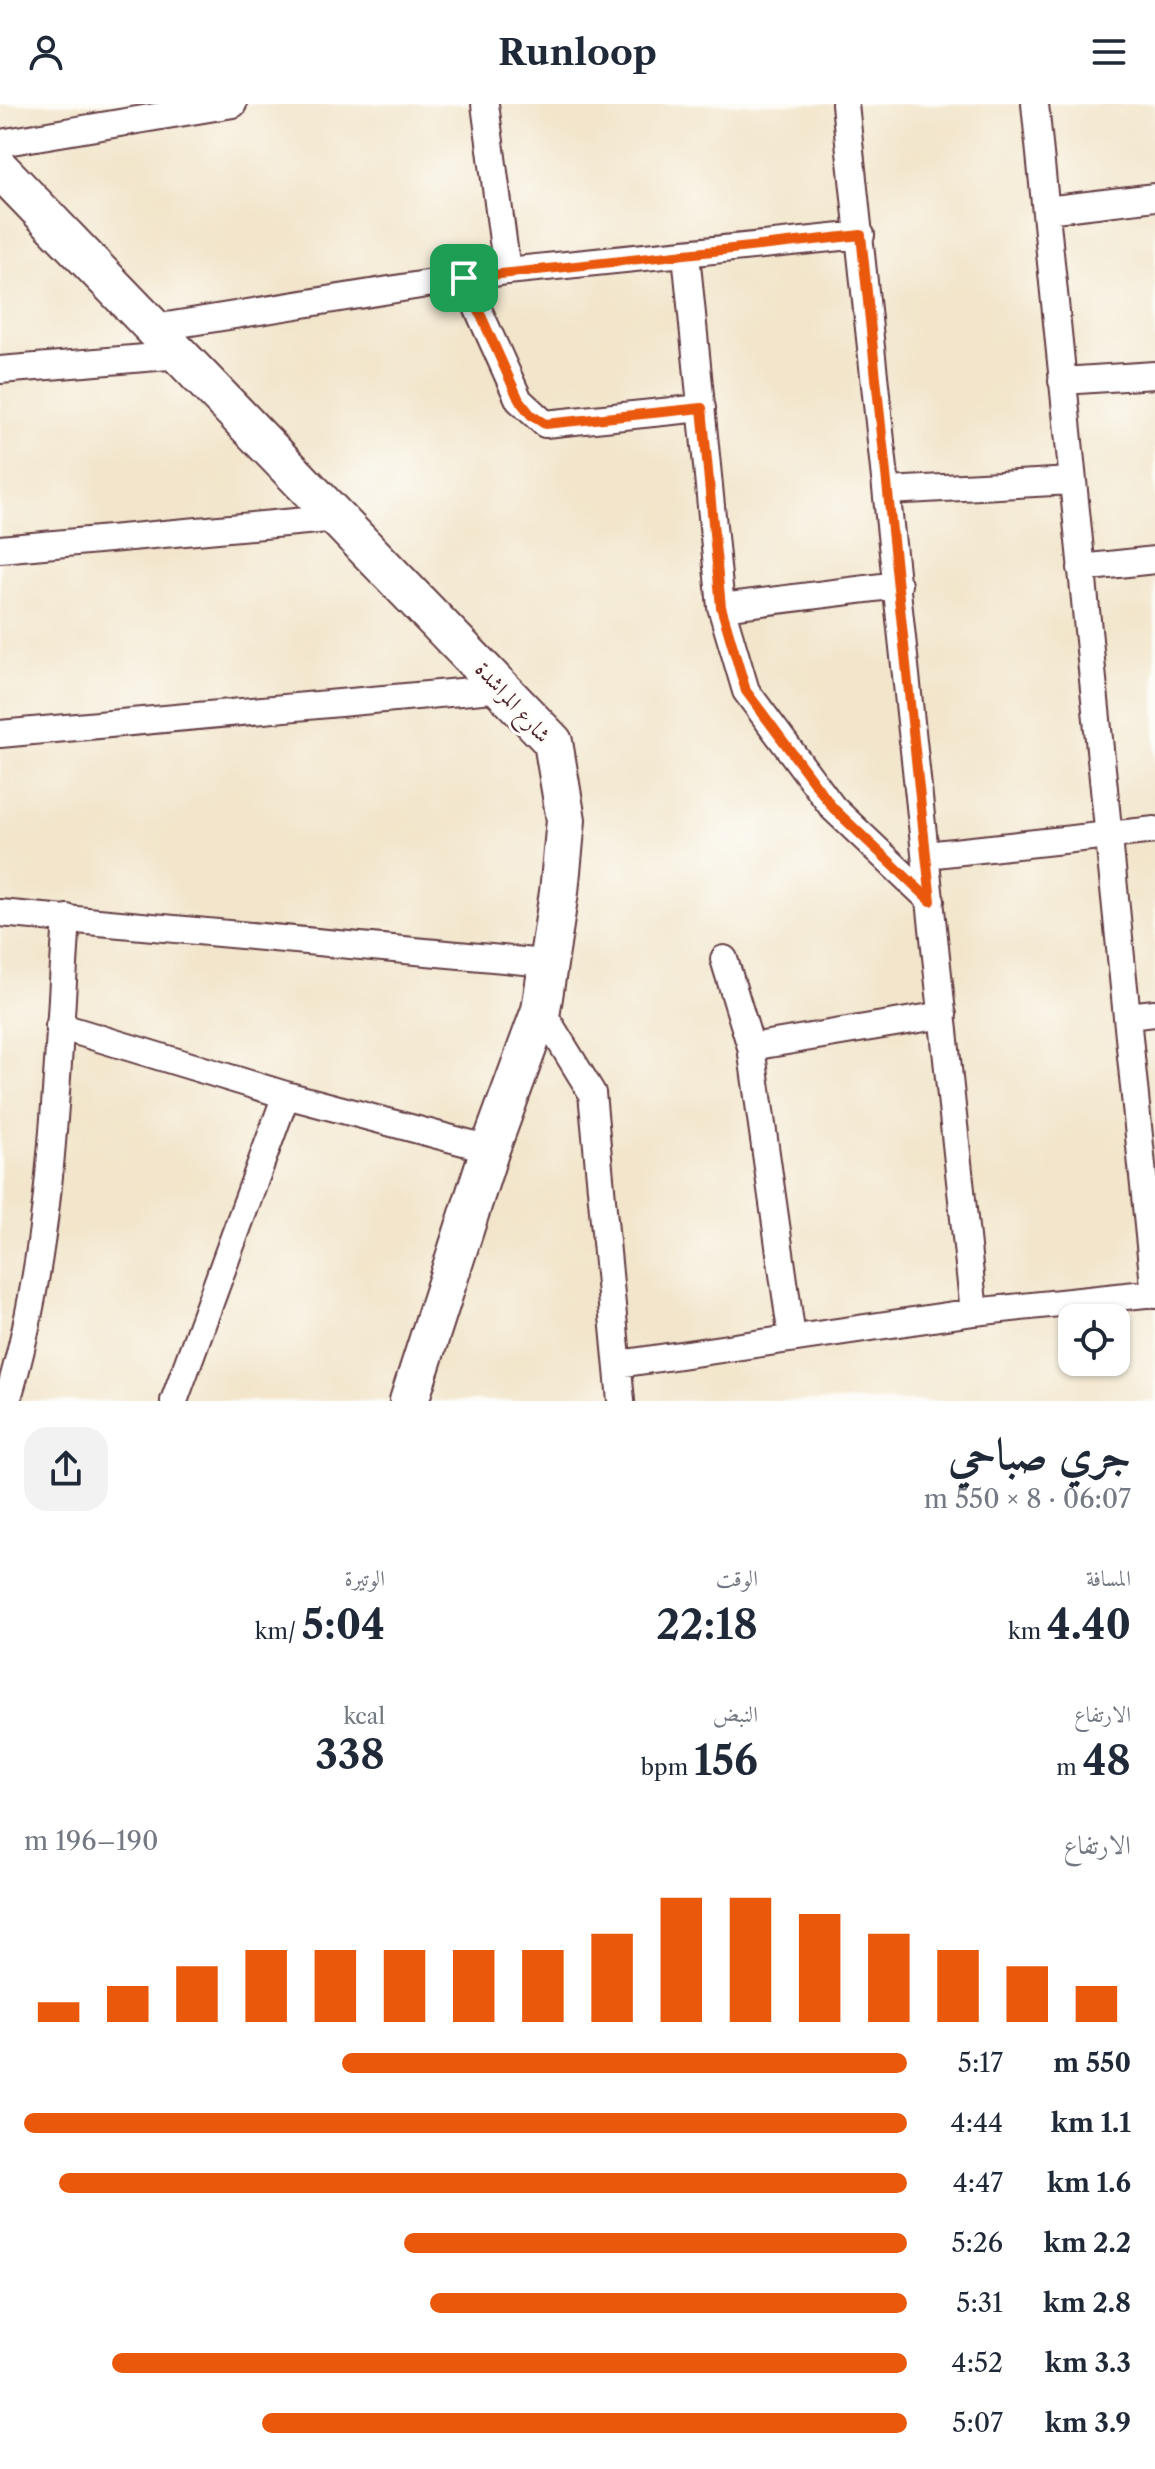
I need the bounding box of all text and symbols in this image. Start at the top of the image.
icon: person [24,30,68,74]
text: Runloop [498,30,657,74]
icon: menu [1087,30,1131,74]
pin [430,244,498,312]
icon: arrive [442,256,486,300]
street label: شارع المراشدة [466,656,556,752]
map controls [1058,1304,1130,1376]
button: locate [1058,1304,1130,1376]
text: جري صباحي [948,1426,1131,1480]
button: share [24,1427,108,1511]
text: 06:07 · 8 × 550 m [924,1483,1131,1515]
text: الوتيرة [344,1565,385,1592]
text: الوقت [716,1565,758,1592]
text: المسافة [1086,1565,1131,1592]
text: 5:04 [302,1600,385,1649]
text: 22:18 [656,1600,758,1649]
text: 4.40 [1047,1600,1131,1649]
text: /km [255,1618,302,1645]
text: km [1008,1618,1047,1645]
text: النبض [713,1701,758,1728]
text: الارتفاع [1074,1701,1131,1728]
text: kcal [343,1703,385,1730]
text: 338 [315,1730,385,1779]
text: 156 [694,1736,758,1785]
text: 48 [1083,1736,1131,1785]
text: bpm [641,1754,694,1781]
text: m [1056,1754,1083,1781]
text: 190–196 m [24,1825,159,1857]
text: الارتفاع [1064,1829,1131,1861]
text: 5:17 [958,2047,1003,2079]
text: 550 m [1053,2047,1131,2079]
text: 4:44 [951,2107,1003,2139]
text: 1.1 km [1051,2107,1131,2139]
text: 4:47 [953,2167,1003,2199]
text: 1.6 km [1047,2167,1131,2199]
text: 5:26 [951,2227,1003,2259]
text: 2.2 km [1044,2227,1131,2259]
text: 5:31 [956,2287,1003,2319]
text: 2.8 km [1043,2287,1131,2319]
text: 4:52 [952,2347,1003,2379]
text: 3.3 km [1045,2347,1131,2379]
text: 5:07 [952,2407,1003,2439]
text: 3.9 km [1045,2407,1131,2439]

